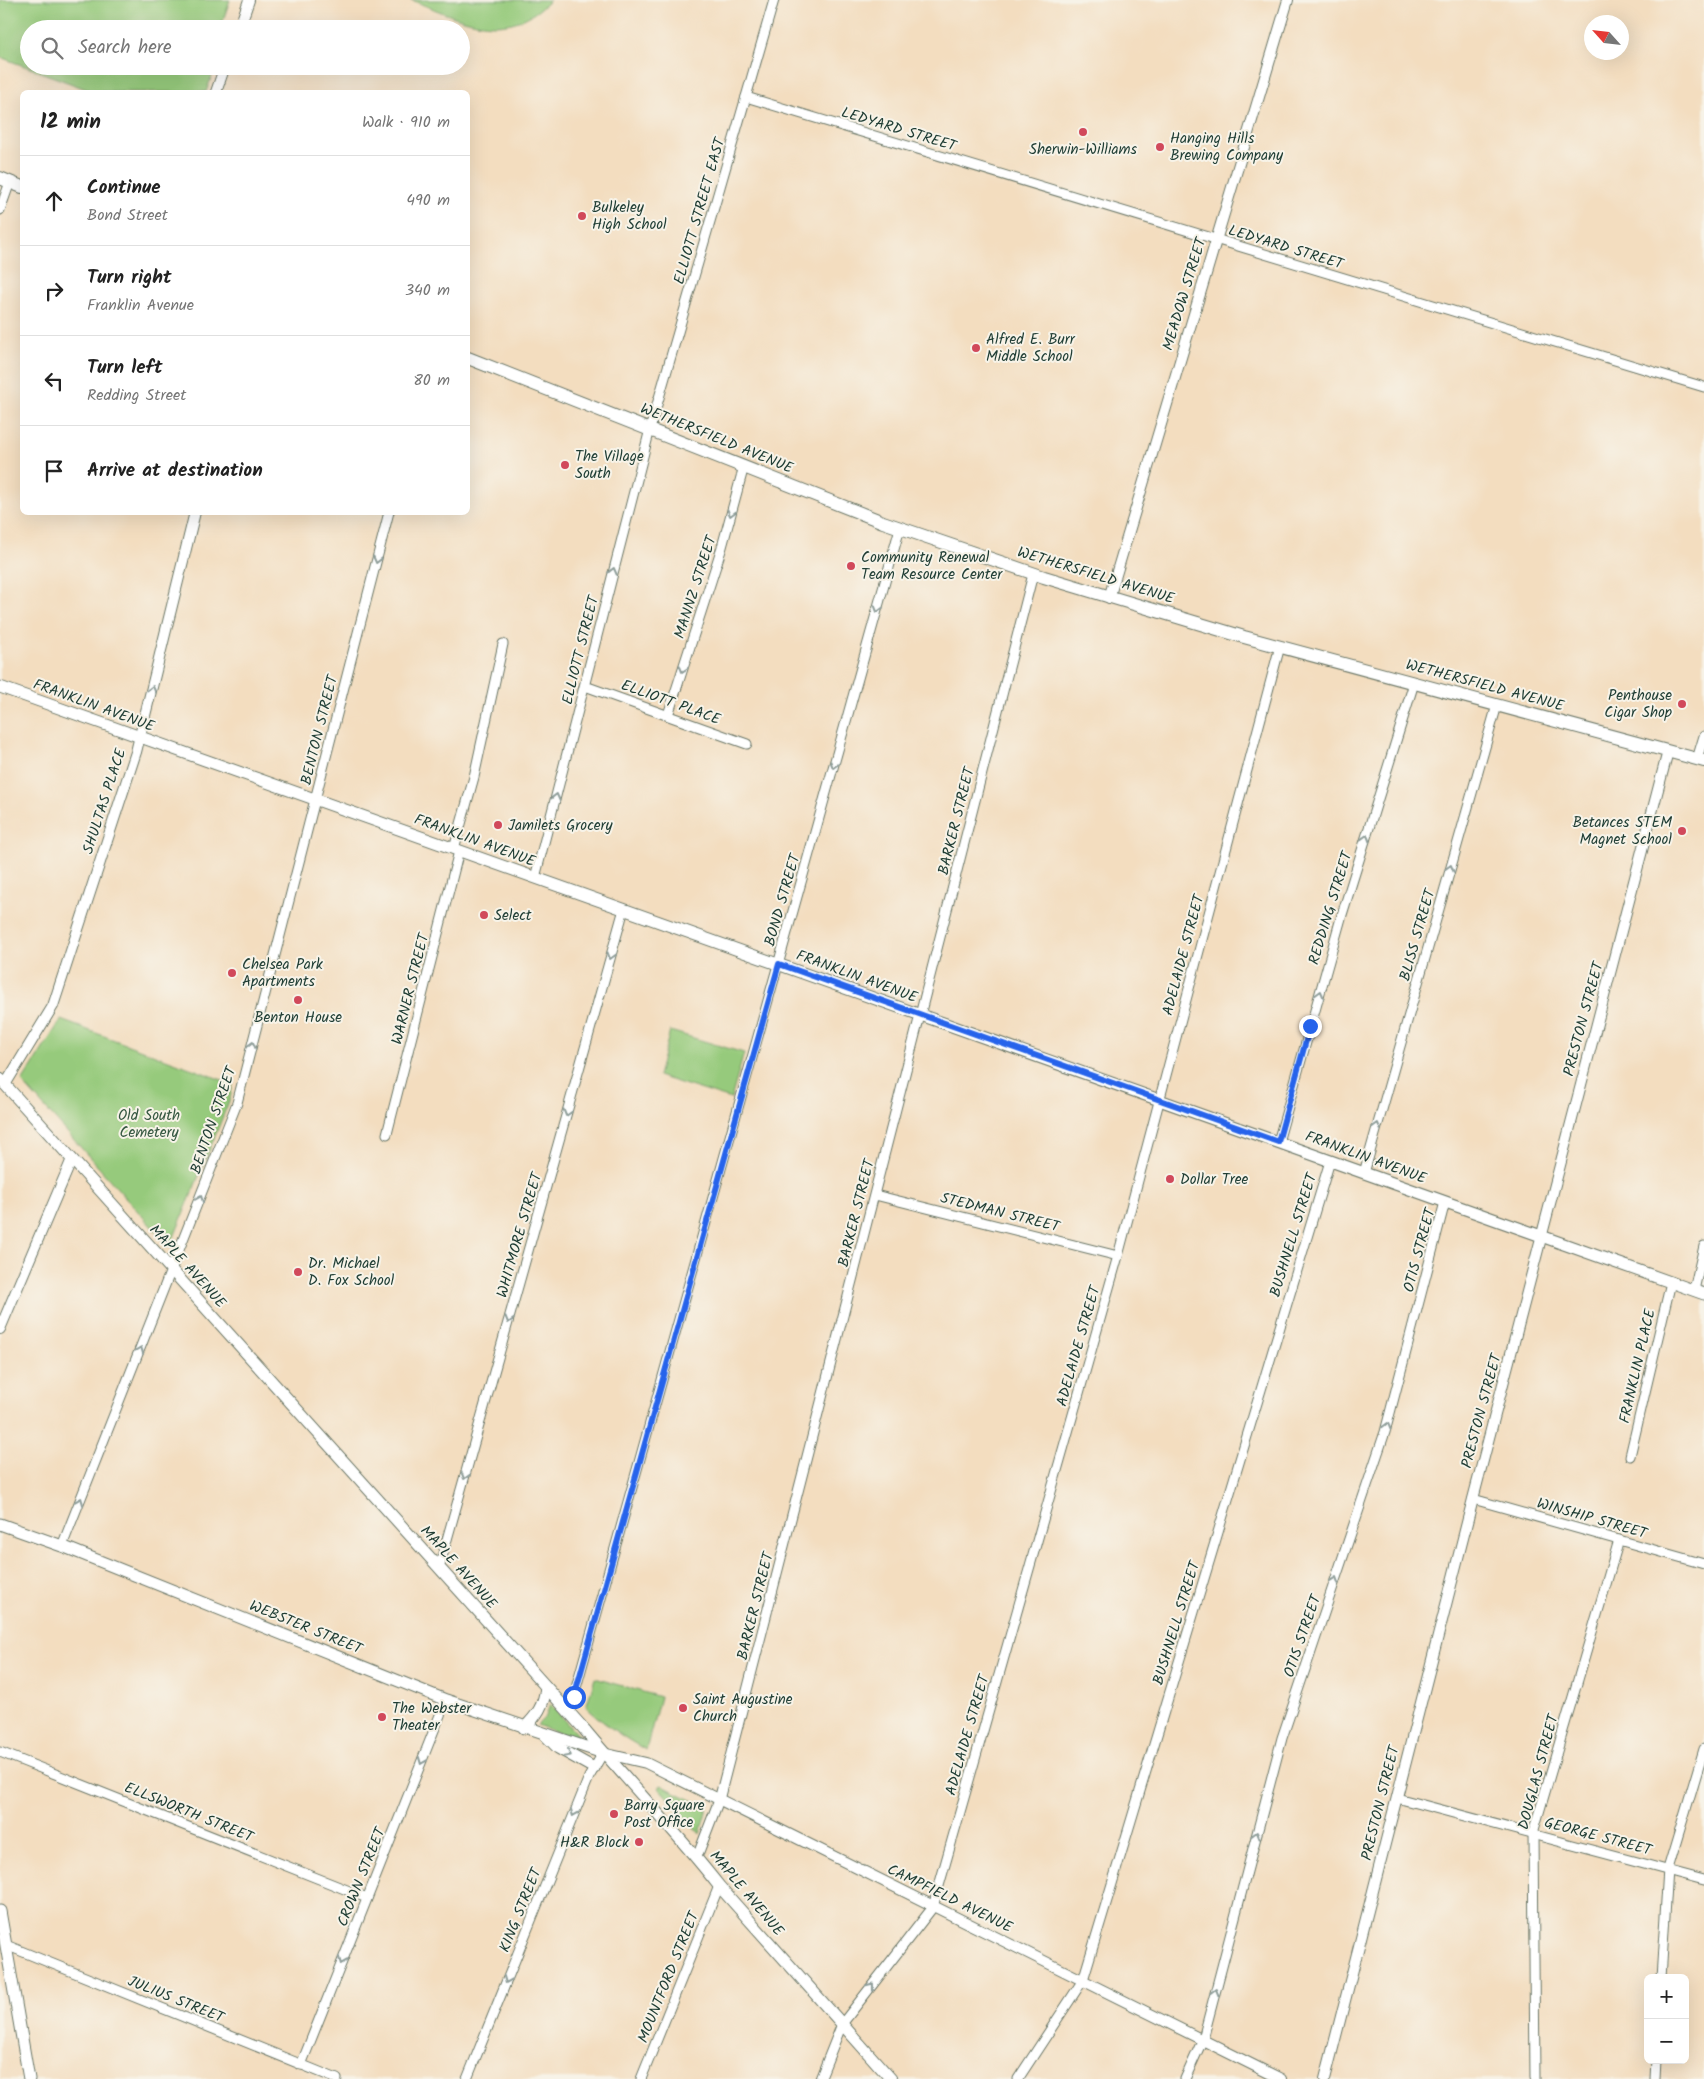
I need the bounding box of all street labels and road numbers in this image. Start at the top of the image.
street label: LEDYARD STREET [838,101,961,159]
street label: ELLIOTT STREET EAST [668,133,733,287]
street label: LEDYARD STREET [1225,219,1348,277]
street label: MEADOW STREET [1156,233,1214,354]
street label: WETHERSFIELD AVENUE [637,397,798,481]
street label: MANNZ STREET [668,531,724,642]
street label: WETHERSFIELD AVENUE [1014,541,1178,612]
street label: ELLIOTT STREET [556,591,607,707]
street label: WETHERSFIELD AVENUE [1403,653,1568,719]
street label: BENTON STREET [295,671,346,788]
street label: FRANKLIN AVENUE [30,673,159,739]
street label: ELLIOTT PLACE [618,674,725,732]
street label: SHULTAS PLACE [77,744,134,857]
street label: BARKER STREET [932,763,982,878]
street label: FRANKLIN AVENUE [411,808,540,874]
street label: REDDING STREET [1302,847,1360,968]
street label: BOND STREET [758,849,808,949]
street label: BLISS STREET [1393,885,1443,984]
street label: ADELAIDE STREET [1156,890,1212,1018]
street label: WARNER STREET [386,929,437,1047]
street label: FRANKLIN AVENUE [793,944,922,1010]
street label: PRESTON STREET [1557,958,1611,1079]
street label: BENTON STREET [184,1062,244,1177]
street label: FRANKLIN AVENUE [1302,1125,1431,1191]
street label: BARKER STREET [832,1155,882,1270]
street label: WHITMORE STREET [491,1168,550,1301]
street label: BUSHNELL STREET [1264,1169,1325,1300]
street label: STEDMAN STREET [938,1187,1064,1240]
street label: OTIS STREET [1397,1204,1443,1295]
street label: MAPLE AVENUE [143,1219,232,1315]
street label: ADELAIDE STREET [1050,1281,1108,1409]
street label: FRANKLIN PLACE [1613,1305,1663,1426]
street label: PRESTON STREET [1455,1350,1509,1471]
street label: WINSHIP STREET [1534,1492,1652,1547]
street label: MAPLE AVENUE [414,1520,503,1616]
street label: BARKER STREET [731,1548,781,1663]
street label: BUSHNELL STREET [1147,1557,1208,1688]
street label: OTIS STREET [1278,1590,1329,1681]
street label: WEBSTER STREET [246,1594,368,1662]
street label: ADELAIDE STREET [939,1670,997,1798]
street label: DOUGLAS STREET [1512,1710,1566,1833]
street label: PRESTON STREET [1355,1741,1407,1863]
street label: ELLSWORTH STREET [121,1776,259,1850]
street label: GEORGE STREET [1541,1811,1656,1863]
street label: CROWN STREET [331,1822,393,1931]
street label: MAPLE AVENUE [703,1845,790,1943]
street label: CAMPFIELD AVENUE [883,1858,1017,1940]
street label: KING STREET [493,1863,549,1956]
street label: MOUNTFORD STREET [632,1906,707,2047]
street label: JULIUS STREET [124,1970,229,2031]

